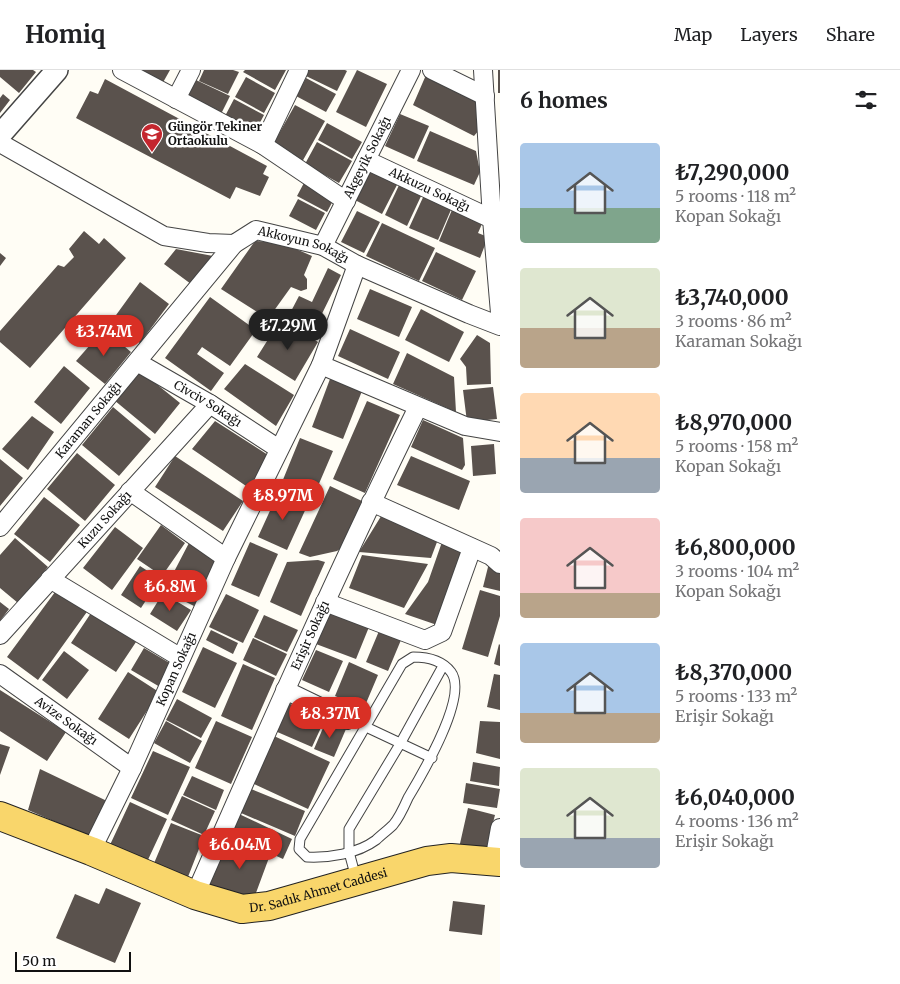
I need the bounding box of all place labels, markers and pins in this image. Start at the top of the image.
place label: Güngör Tekiner Ortaokulu [168,119,263,148]
school or university icon: Güngör Tekiner Ortaokulu [140,122,164,153]
pin: ₺7.29M [247,308,329,351]
pin: ₺3.74M [63,314,145,357]
pin: ₺8.97M [242,478,324,521]
pin: ₺6.8M [135,570,205,612]
pin: ₺8.37M [289,696,371,739]
pin: ₺6.04M [199,828,281,870]

